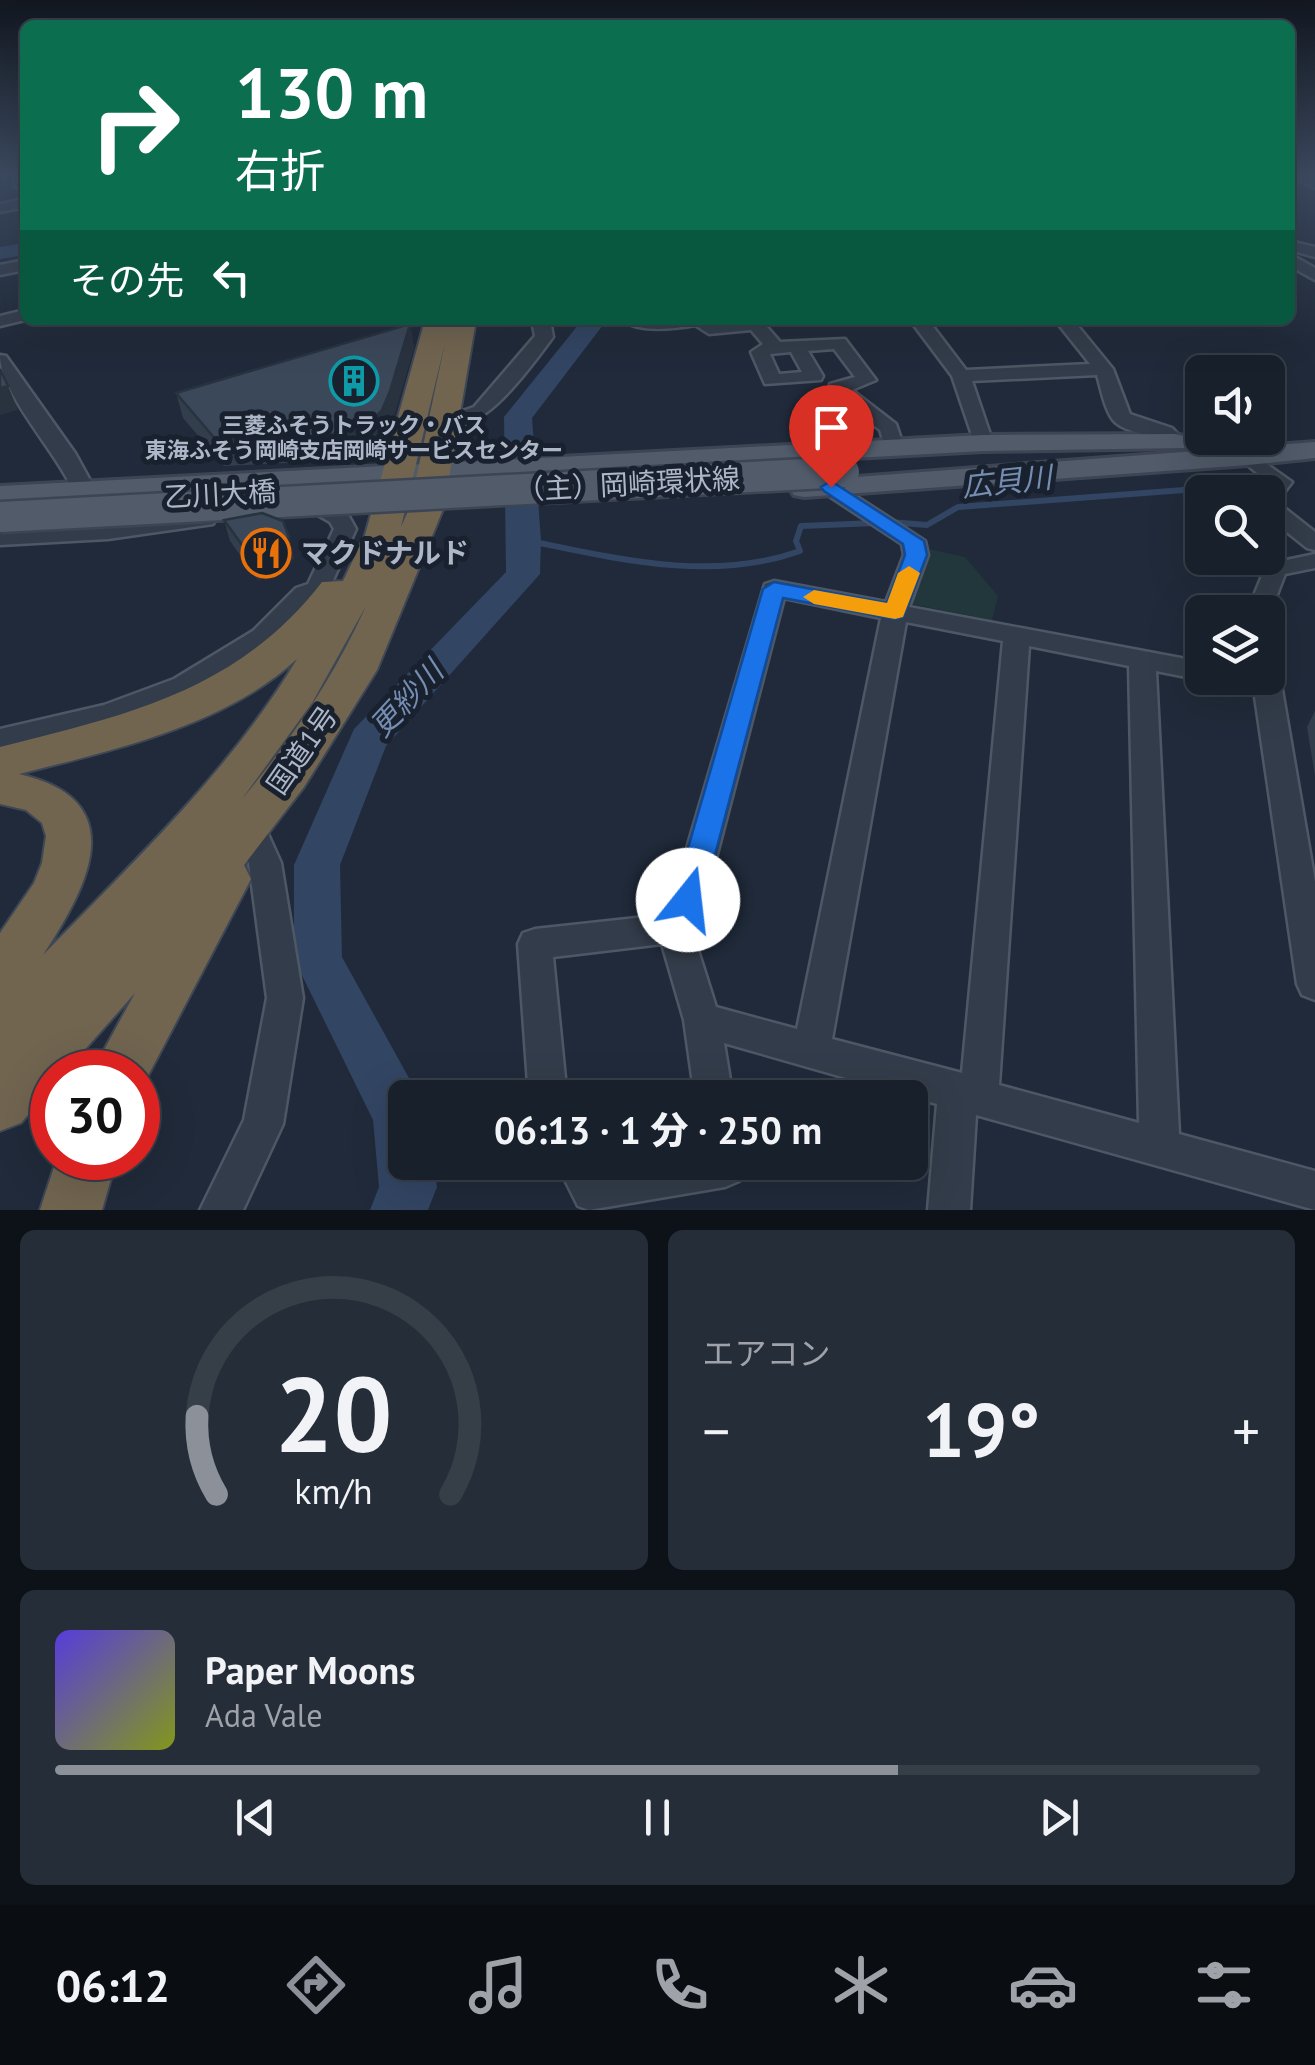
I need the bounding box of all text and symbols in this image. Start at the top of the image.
text: 130 m [235,47,428,137]
icon: right [70,60,200,190]
text: 右折 [235,141,325,199]
icon: left [204,250,259,305]
text: その先 [70,255,184,304]
building icon: 三菱ふそうトラック・バス 東海ふそう岡崎支店岡崎サービスセンター [328,355,380,407]
map controls [1185,355,1285,695]
button: sound [1185,355,1285,455]
pin [789,385,874,488]
icon: arrive [804,400,859,455]
place label: 三菱ふそうトラック・バス 東海ふそう岡崎支店岡崎サービスセンター [145,411,563,464]
water label: 広貝川 [960,456,1057,505]
street label: （主）岡崎環状線 [515,459,741,508]
street label: 乙川大橋 [163,472,277,515]
button: search [1185,475,1285,575]
restaurant icon: マクドナルド [240,527,292,579]
place label: マクドナルド [301,534,469,571]
button: layers [1185,595,1285,695]
water label: 更紗川 [361,650,453,744]
street label: 国道1号 [258,698,345,801]
position arrow [636,848,740,952]
speed limit sign: 30 [30,1050,160,1180]
text: 06:13 · 1 分 · 250 m [494,1105,822,1154]
text: エアコン [703,1332,831,1374]
text: 20 [275,1346,393,1481]
text: 19° [922,1381,1040,1478]
text: − [703,1395,730,1466]
text: + [1232,1395,1260,1466]
text: km/h [295,1468,373,1514]
text: Paper Moons [205,1645,415,1694]
text: Ada Vale [205,1694,322,1736]
icon: previous [228,1790,283,1845]
icon: pause [630,1790,685,1845]
icon: next [1032,1790,1087,1845]
icon: directions [281,1950,351,2020]
icon: music [463,1950,533,2020]
icon: phone [645,1950,715,2020]
icon: climate [826,1950,896,2020]
icon: car [1008,1950,1078,2020]
icon: filters [1189,1950,1259,2020]
text: 06:12 [56,1956,170,2014]

